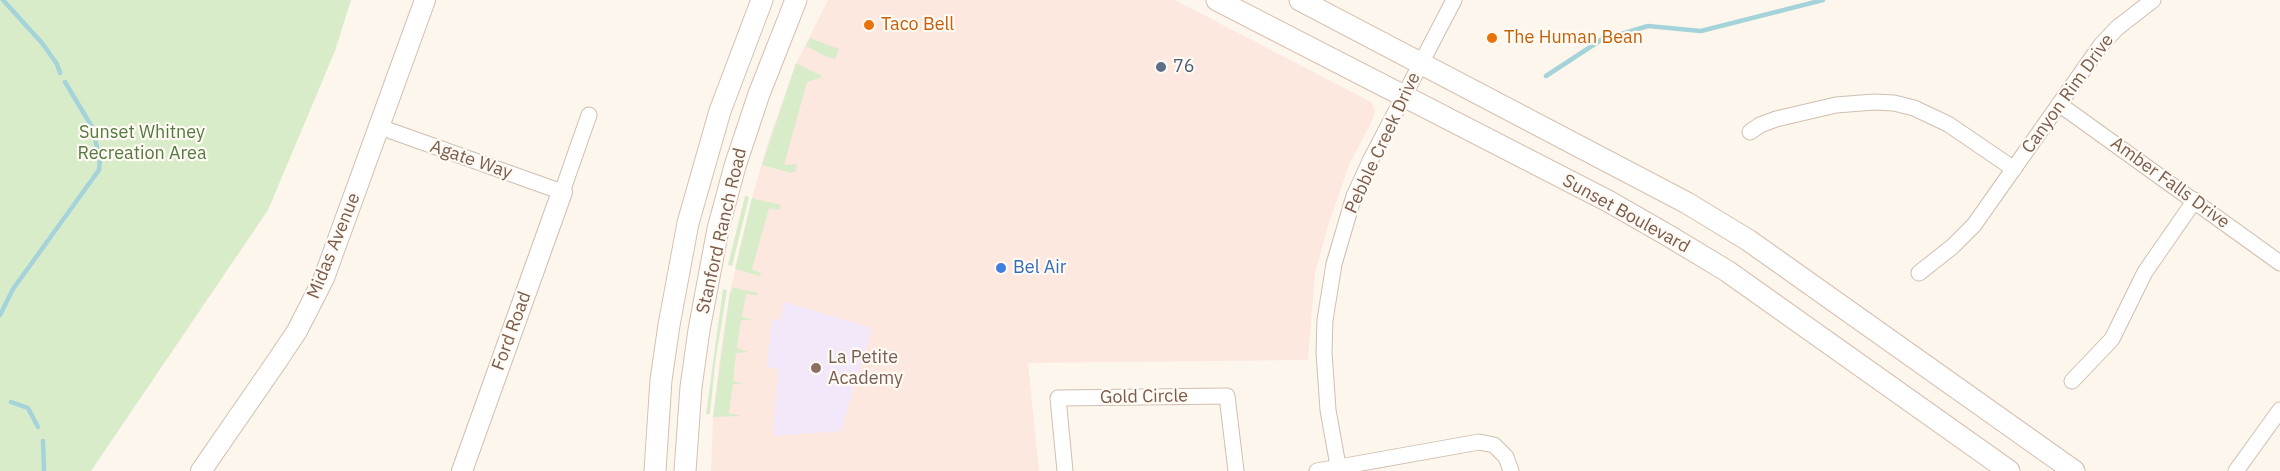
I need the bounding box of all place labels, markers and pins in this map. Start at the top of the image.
place label: Taco Bell [881,14,954,36]
marker: Taco Bell [862,18,876,32]
place label: The Human Bean [1504,27,1643,49]
marker: The Human Bean [1485,31,1499,45]
place label: 76 [1173,56,1195,78]
marker: 76 [1154,60,1168,74]
place label: Bel Air [1013,257,1066,279]
marker: Bel Air [994,261,1008,275]
place label: La Petite Academy [828,347,903,389]
marker: La Petite Academy [809,361,823,375]

